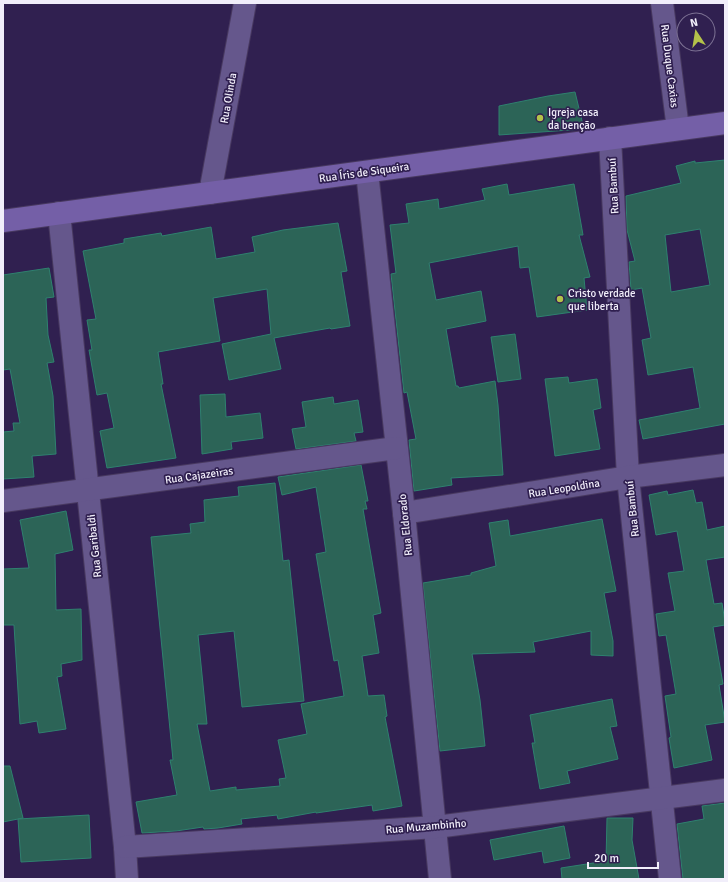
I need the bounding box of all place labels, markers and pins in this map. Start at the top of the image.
place label: Igreja casa da benção [548,106,599,132]
marker: Igreja casa da benção [535,113,545,123]
place label: Cristo verdade que liberta [568,287,636,313]
marker: Cristo verdade que liberta [555,294,565,304]

